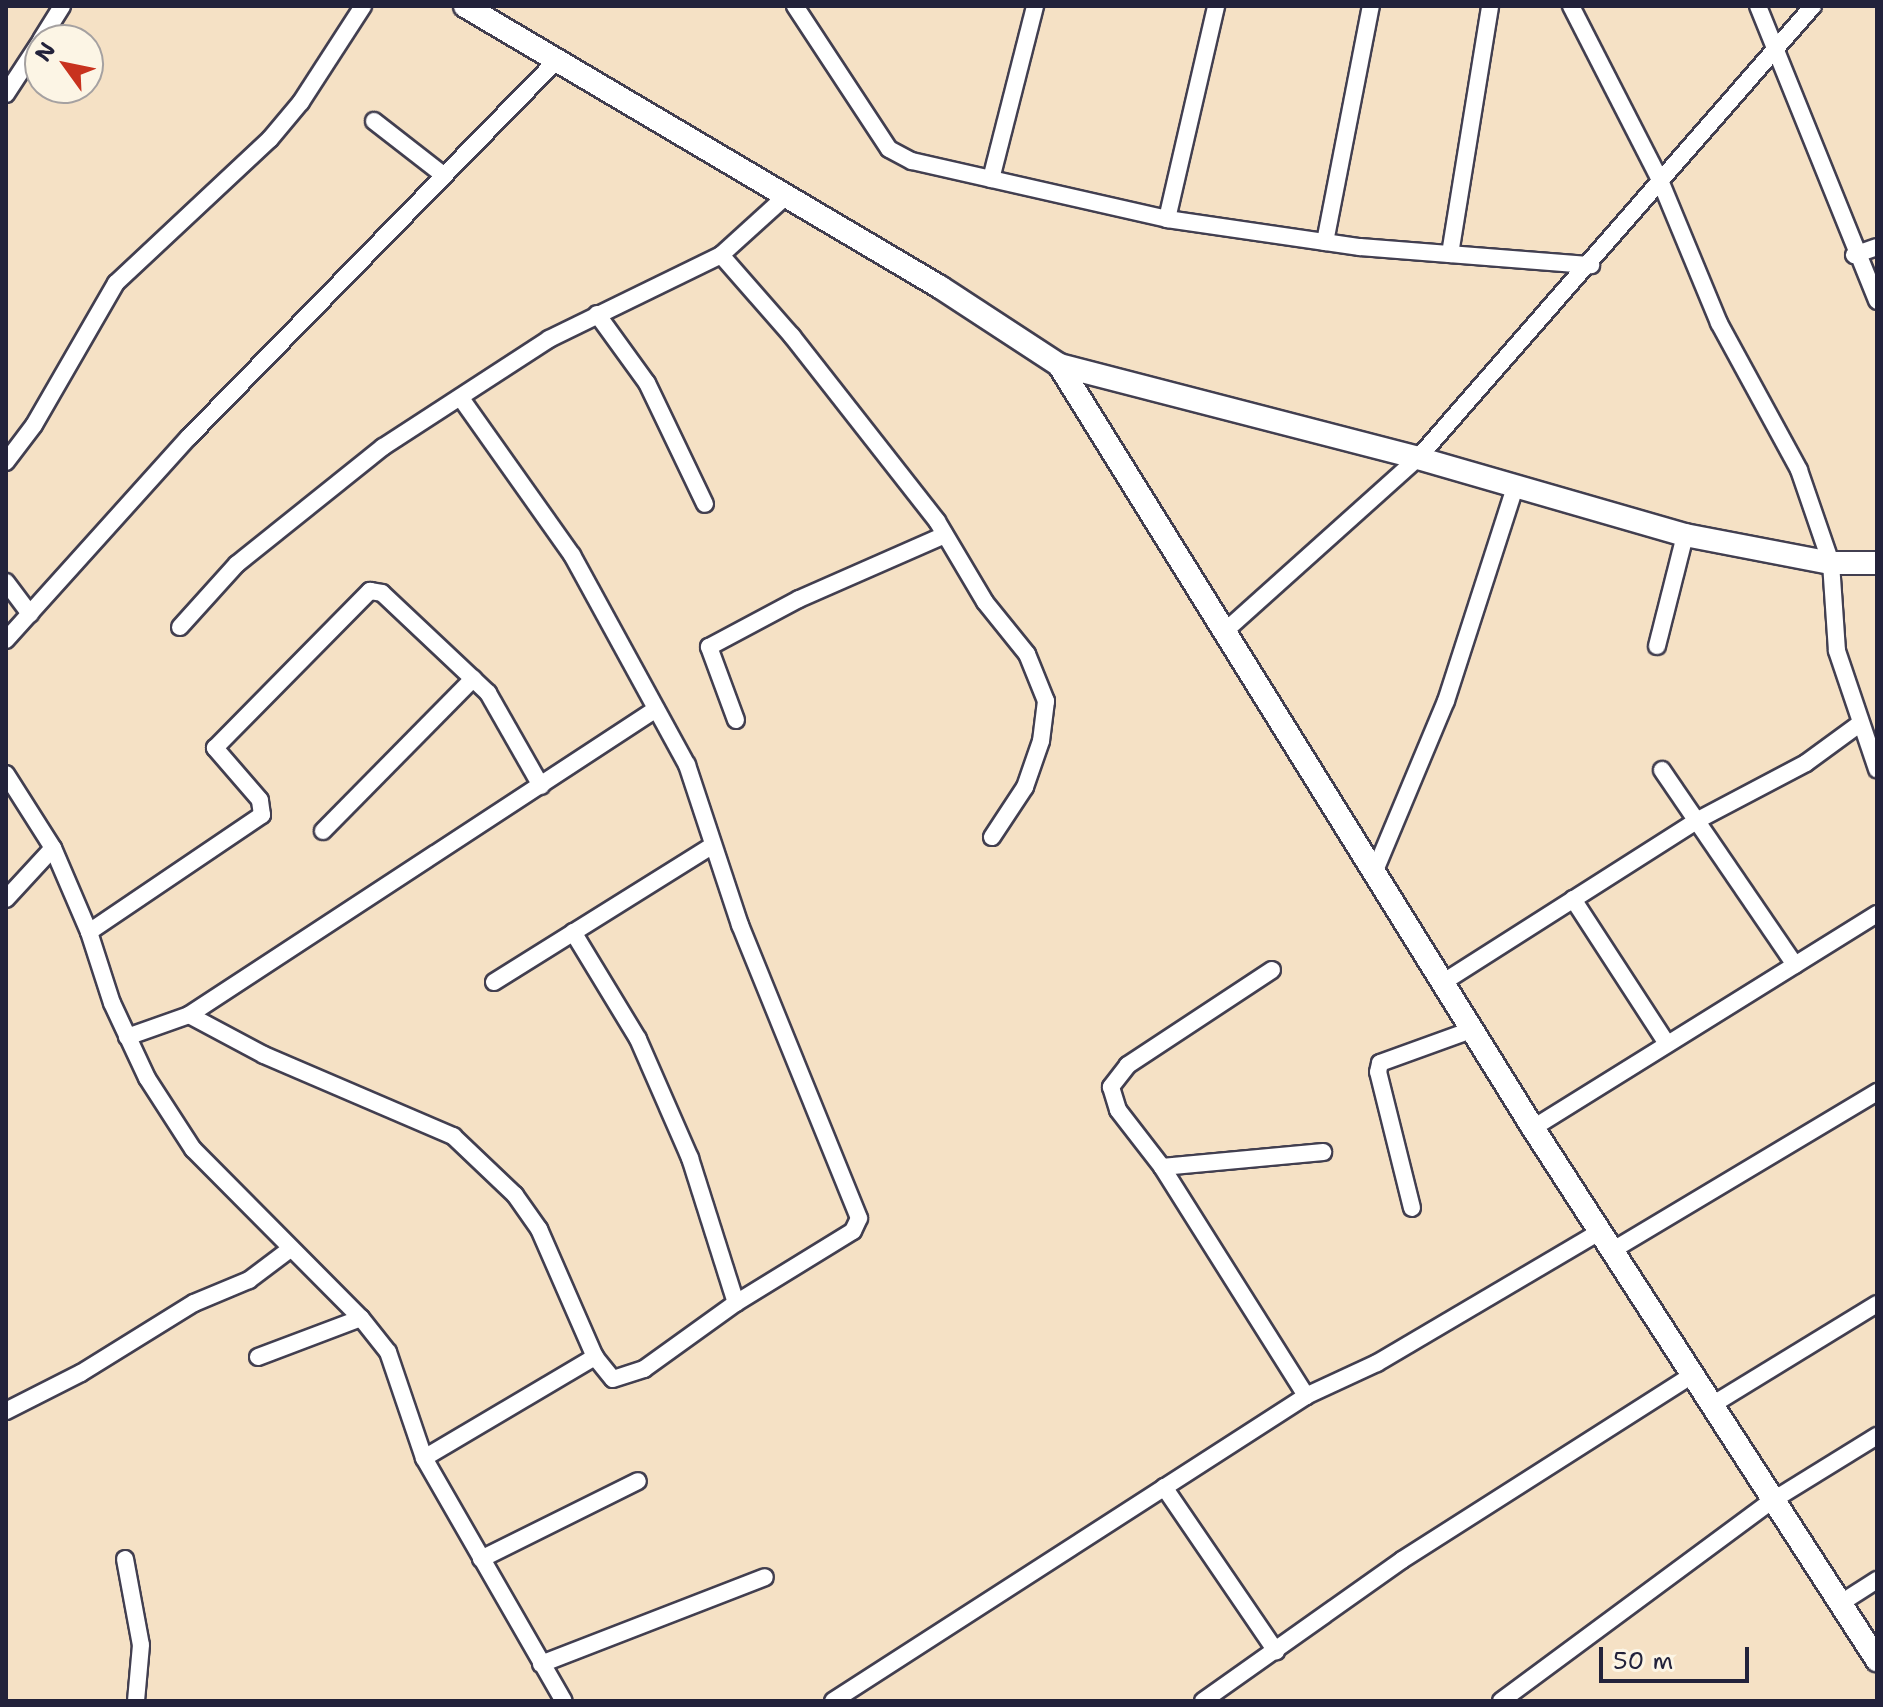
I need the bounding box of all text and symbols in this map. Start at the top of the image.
north arrow [24,24,104,104]
text: N [28,37,62,67]
scale bar [1603,1631,1753,1681]
text: 50 m [1613,1645,1673,1677]

